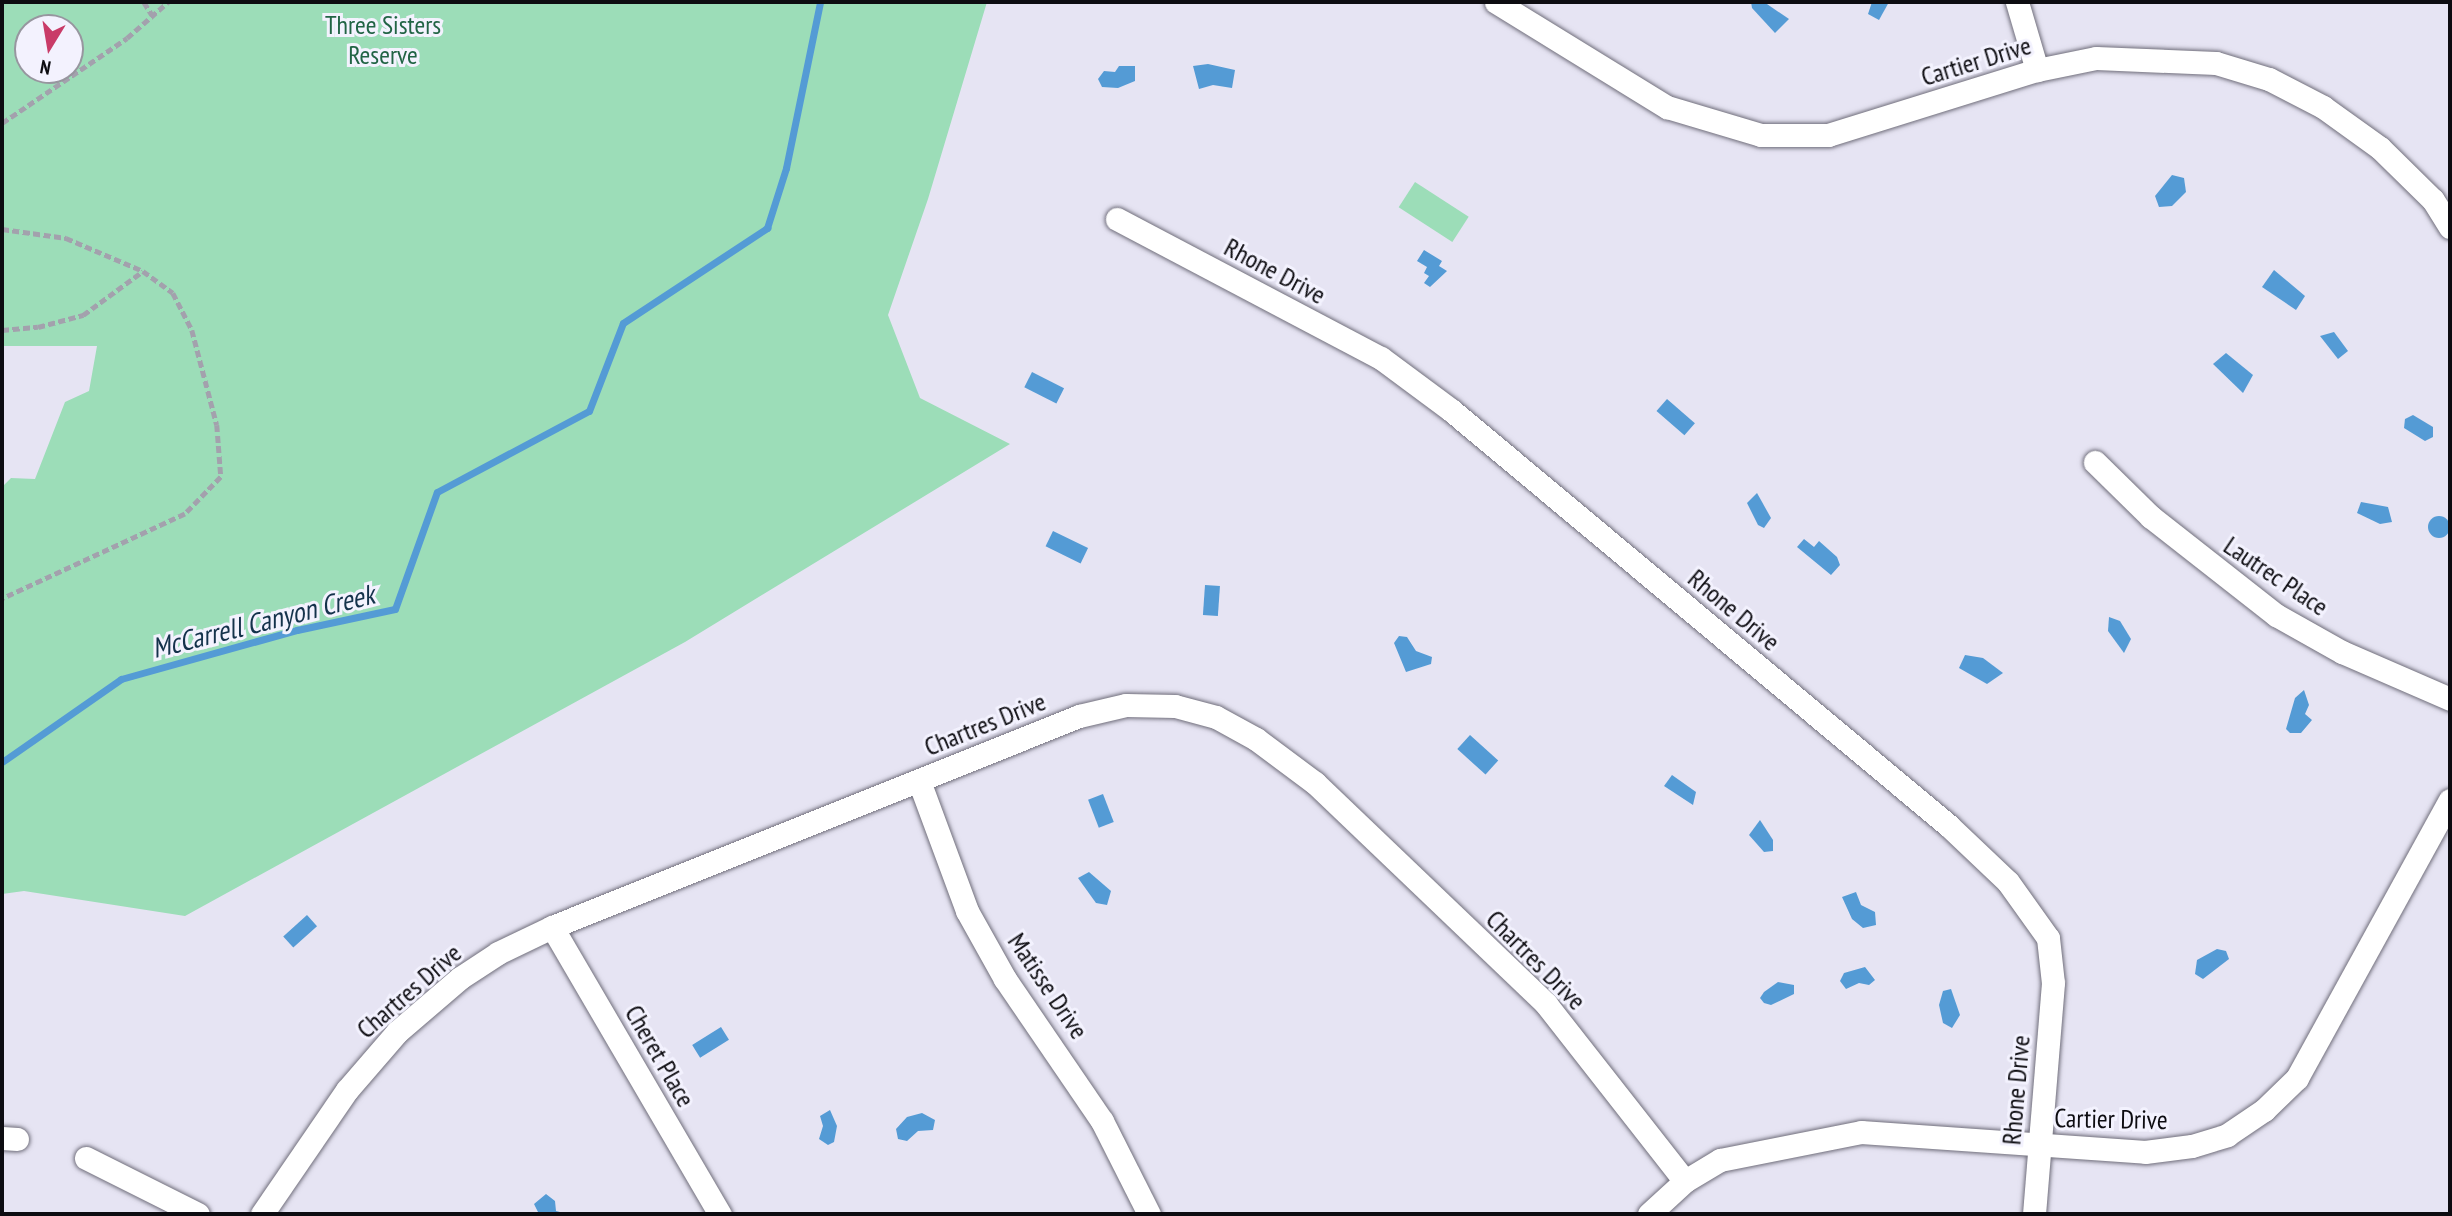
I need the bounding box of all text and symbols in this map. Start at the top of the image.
park label: Three Sisters Reserve [325,9,441,70]
north arrow [14,14,84,84]
street label: Cartier Drive [1917,30,2035,92]
text: N [38,55,53,80]
street label: Rhone Drive [1219,231,1331,311]
street label: Lautrec Place [2218,530,2334,622]
street label: Rhone Drive [1682,563,1786,657]
water label: McCarrell Canyon Creek [148,577,378,665]
street label: Chartres Drive [920,686,1050,762]
street label: Chartres Drive [1480,904,1592,1016]
street label: Matisse Drive [1001,927,1095,1045]
street label: Chartres Drive [350,937,468,1045]
street label: Cheret Place [618,1000,702,1112]
street label: Rhone Drive [1996,1034,2036,1146]
street label: Cartier Drive [2054,1102,2168,1136]

